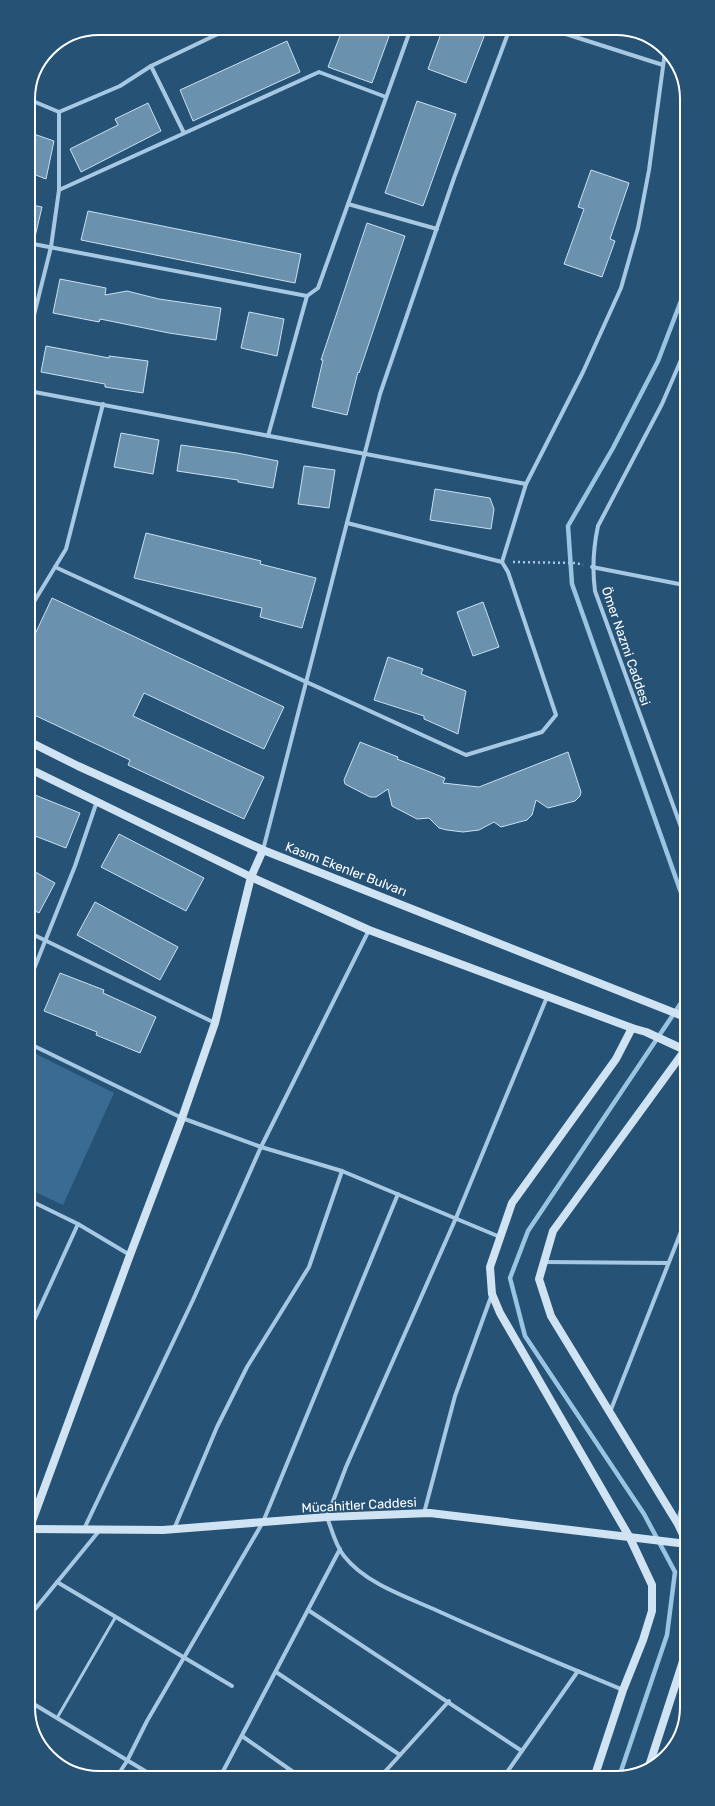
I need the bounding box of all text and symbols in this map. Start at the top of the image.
street label: Ömer Nazmi Caddesi [599,585,653,707]
street label: Kasım Ekenler Bulvarı [283,839,409,899]
street label: Mücahitler Caddesi [301,1494,417,1516]

